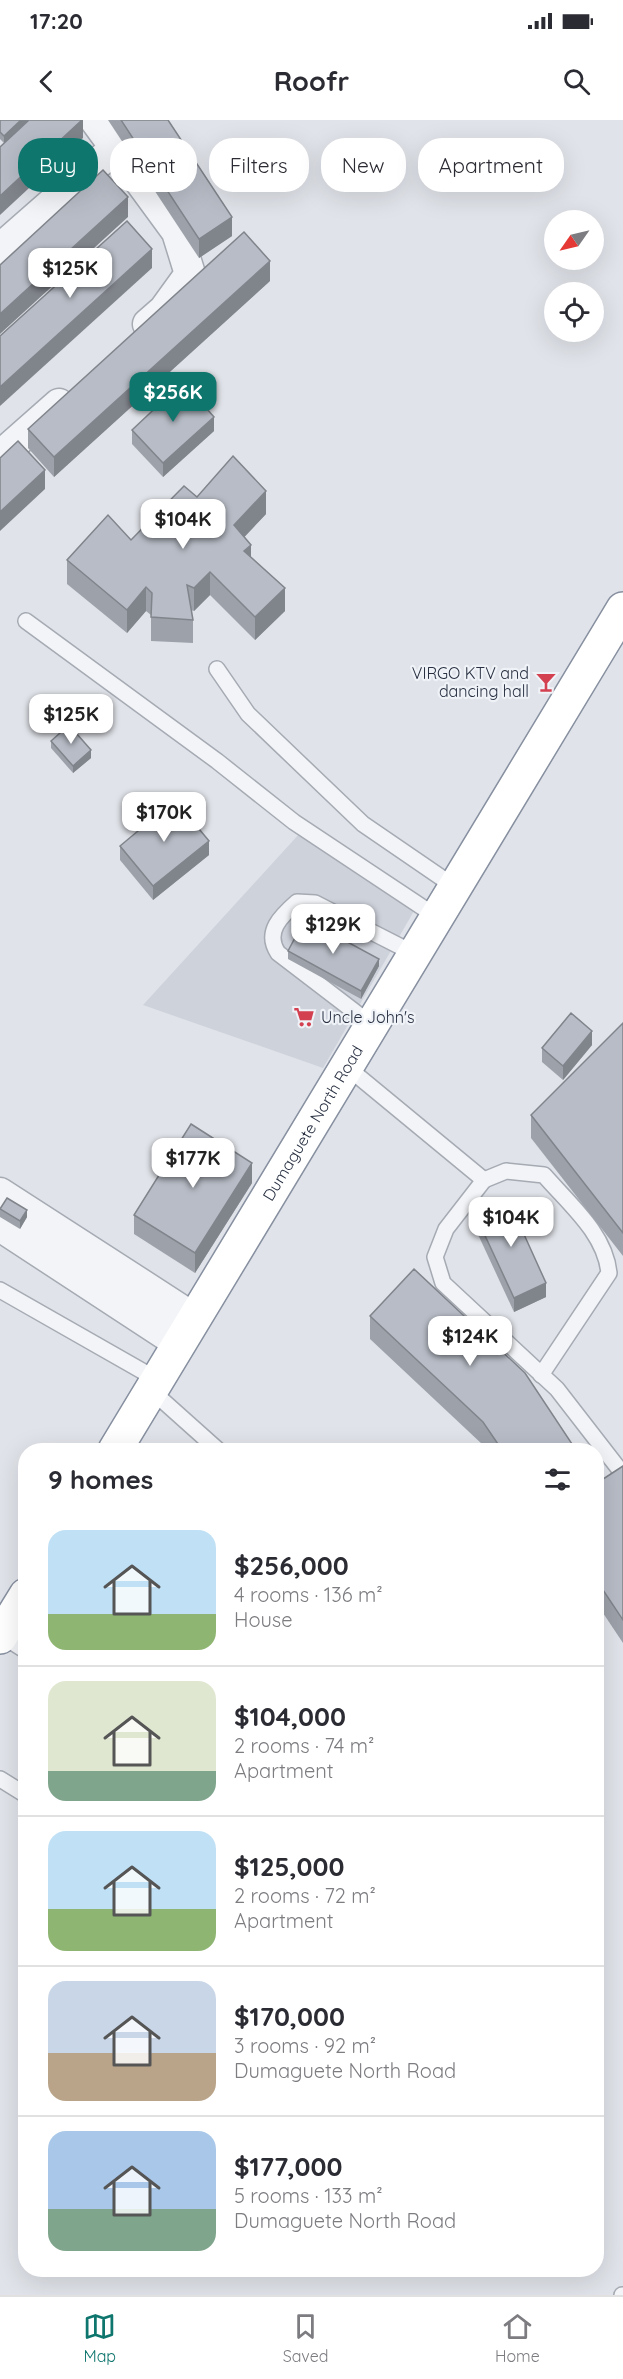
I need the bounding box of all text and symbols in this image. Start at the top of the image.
text: 17:20 [30,7,83,35]
text: Roofr [274,64,349,98]
icon: back [30,65,63,98]
icon: search [560,65,593,98]
chip: Buy [18,138,98,192]
chip: Rent [110,138,197,192]
chip: Filters [209,138,309,192]
chip: New [321,138,406,192]
chip: Apartment [418,138,564,192]
north arrow [544,210,604,270]
map controls [544,210,604,342]
pin: $125K [28,248,112,299]
text: $125K [42,255,98,280]
button: locate [544,282,604,342]
pin: $256K [131,372,215,423]
text: $256K [144,379,203,404]
pin: $104K [141,499,225,550]
text: $104K [155,506,211,531]
place label: VIRGO KTV and dancing hall [412,663,529,701]
bar icon: VIRGO KTV and dancing hall [534,670,558,694]
pin: $125K [29,694,113,745]
text: $125K [43,701,99,726]
pin: $170K [122,792,206,843]
text: $170K [136,799,192,824]
pin: $129K [291,904,375,955]
text: $129K [305,911,361,936]
supermarket icon: Uncle John's [292,1005,316,1029]
place label: Uncle John's [321,1007,415,1027]
street label: Dumaguete North Road [258,1042,367,1204]
pin: $177K [151,1138,235,1189]
text: $177K [166,1145,220,1170]
pin: $104K [469,1197,553,1248]
text: $104K [483,1204,539,1229]
pin: $124K [428,1316,512,1367]
text: $124K [442,1323,498,1348]
text: 9 homes [48,1463,153,1496]
icon: filters [541,1463,574,1496]
text: $256,000 [234,1549,349,1582]
icon: home [96,1554,168,1626]
text: 4 rooms · 136 m² [234,1582,383,1607]
text: House [234,1607,293,1632]
text: $104,000 [234,1700,346,1733]
icon: home [96,1705,168,1777]
text: 2 rooms · 74 m² [234,1733,374,1758]
text: Apartment [234,1758,334,1783]
text: $125,000 [234,1850,344,1883]
icon: home [96,1855,168,1927]
text: 2 rooms · 72 m² [234,1883,376,1908]
text: Apartment [234,1908,334,1933]
text: $170,000 [234,2000,345,2033]
icon: home [96,2005,168,2077]
text: 3 rooms · 92 m² [234,2033,376,2058]
text: Dumaguete North Road [234,2058,456,2083]
text: $177,000 [234,2150,342,2183]
icon: home [96,2155,168,2227]
text: 5 rooms · 133 m² [234,2183,383,2208]
text: Dumaguete North Road [234,2208,456,2233]
tab: Map [83,2310,116,2366]
tab: Saved [283,2310,328,2366]
tab: Home [495,2310,540,2366]

